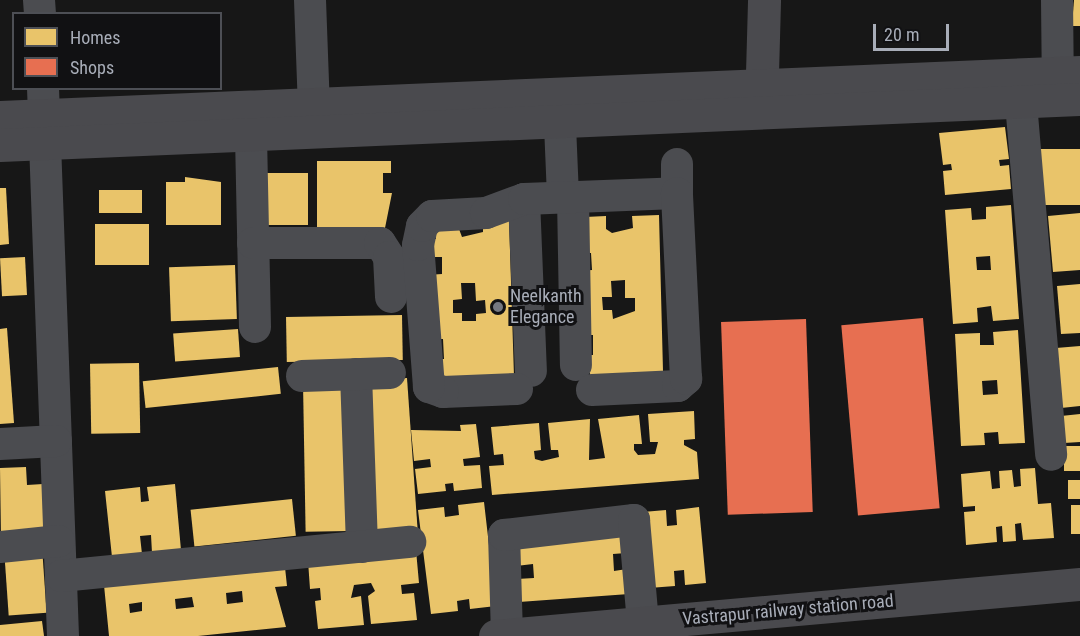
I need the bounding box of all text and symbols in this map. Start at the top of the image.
legend [12,12,222,90]
scale bar [876,12,952,50]
text: 20 m [884,24,919,45]
text: Homes [70,27,120,48]
text: Shops [70,57,114,78]
place label: Neelkanth Elegance [510,286,582,328]
marker: Neelkanth Elegance [491,300,505,314]
street label: Vastrapur railway station road [681,590,895,630]

